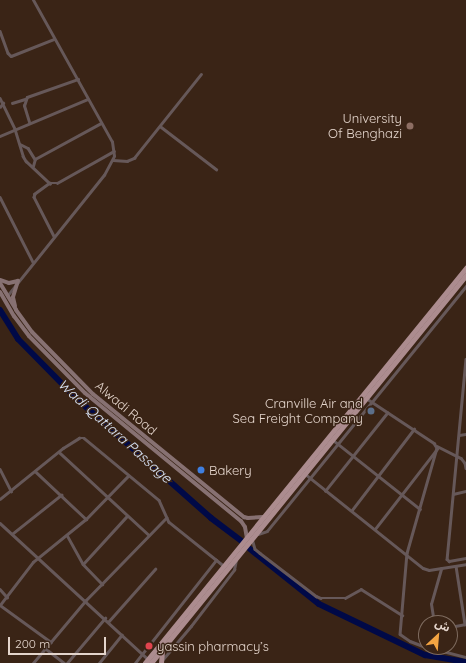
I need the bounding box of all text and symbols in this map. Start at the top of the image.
place label: University Of Benghazi [328,111,402,142]
marker: University Of Benghazi [405,121,415,131]
water label: Wadi Qattara Passage [55,376,175,486]
street label: Alwadi Road [92,378,160,438]
place label: Cranville Air and Sea Freight Company [233,396,363,427]
marker: Cranville Air and Sea Freight Company [366,406,376,416]
place label: Bakery [209,462,252,478]
marker: Bakery [196,465,206,475]
north arrow [418,615,458,655]
text: ش [433,616,453,635]
scale bar [10,629,108,655]
text: 200 m [15,636,50,651]
place label: yassin pharmacy’s [157,638,269,654]
marker: yassin pharmacy’s [144,641,154,651]

